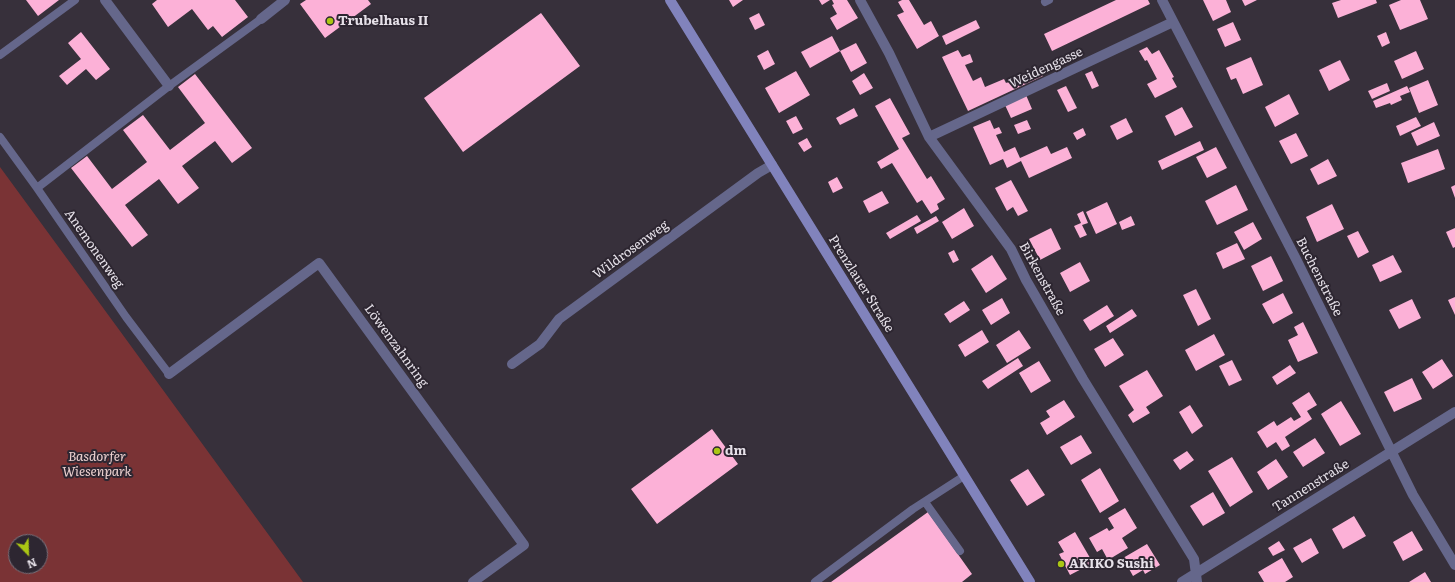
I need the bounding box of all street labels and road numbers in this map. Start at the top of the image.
street label: Weidengasse [1007,44,1085,92]
street label: Anemonenweg [61,207,127,291]
street label: Wildrosenweg [590,217,672,283]
street label: Prenzlauer Straße [825,233,897,335]
street label: Buchenstraße [1292,235,1346,319]
street label: Birkenstraße [1016,240,1068,318]
street label: Löwenzahnring [361,302,431,390]
street label: Tannenstraße [1270,456,1352,516]

